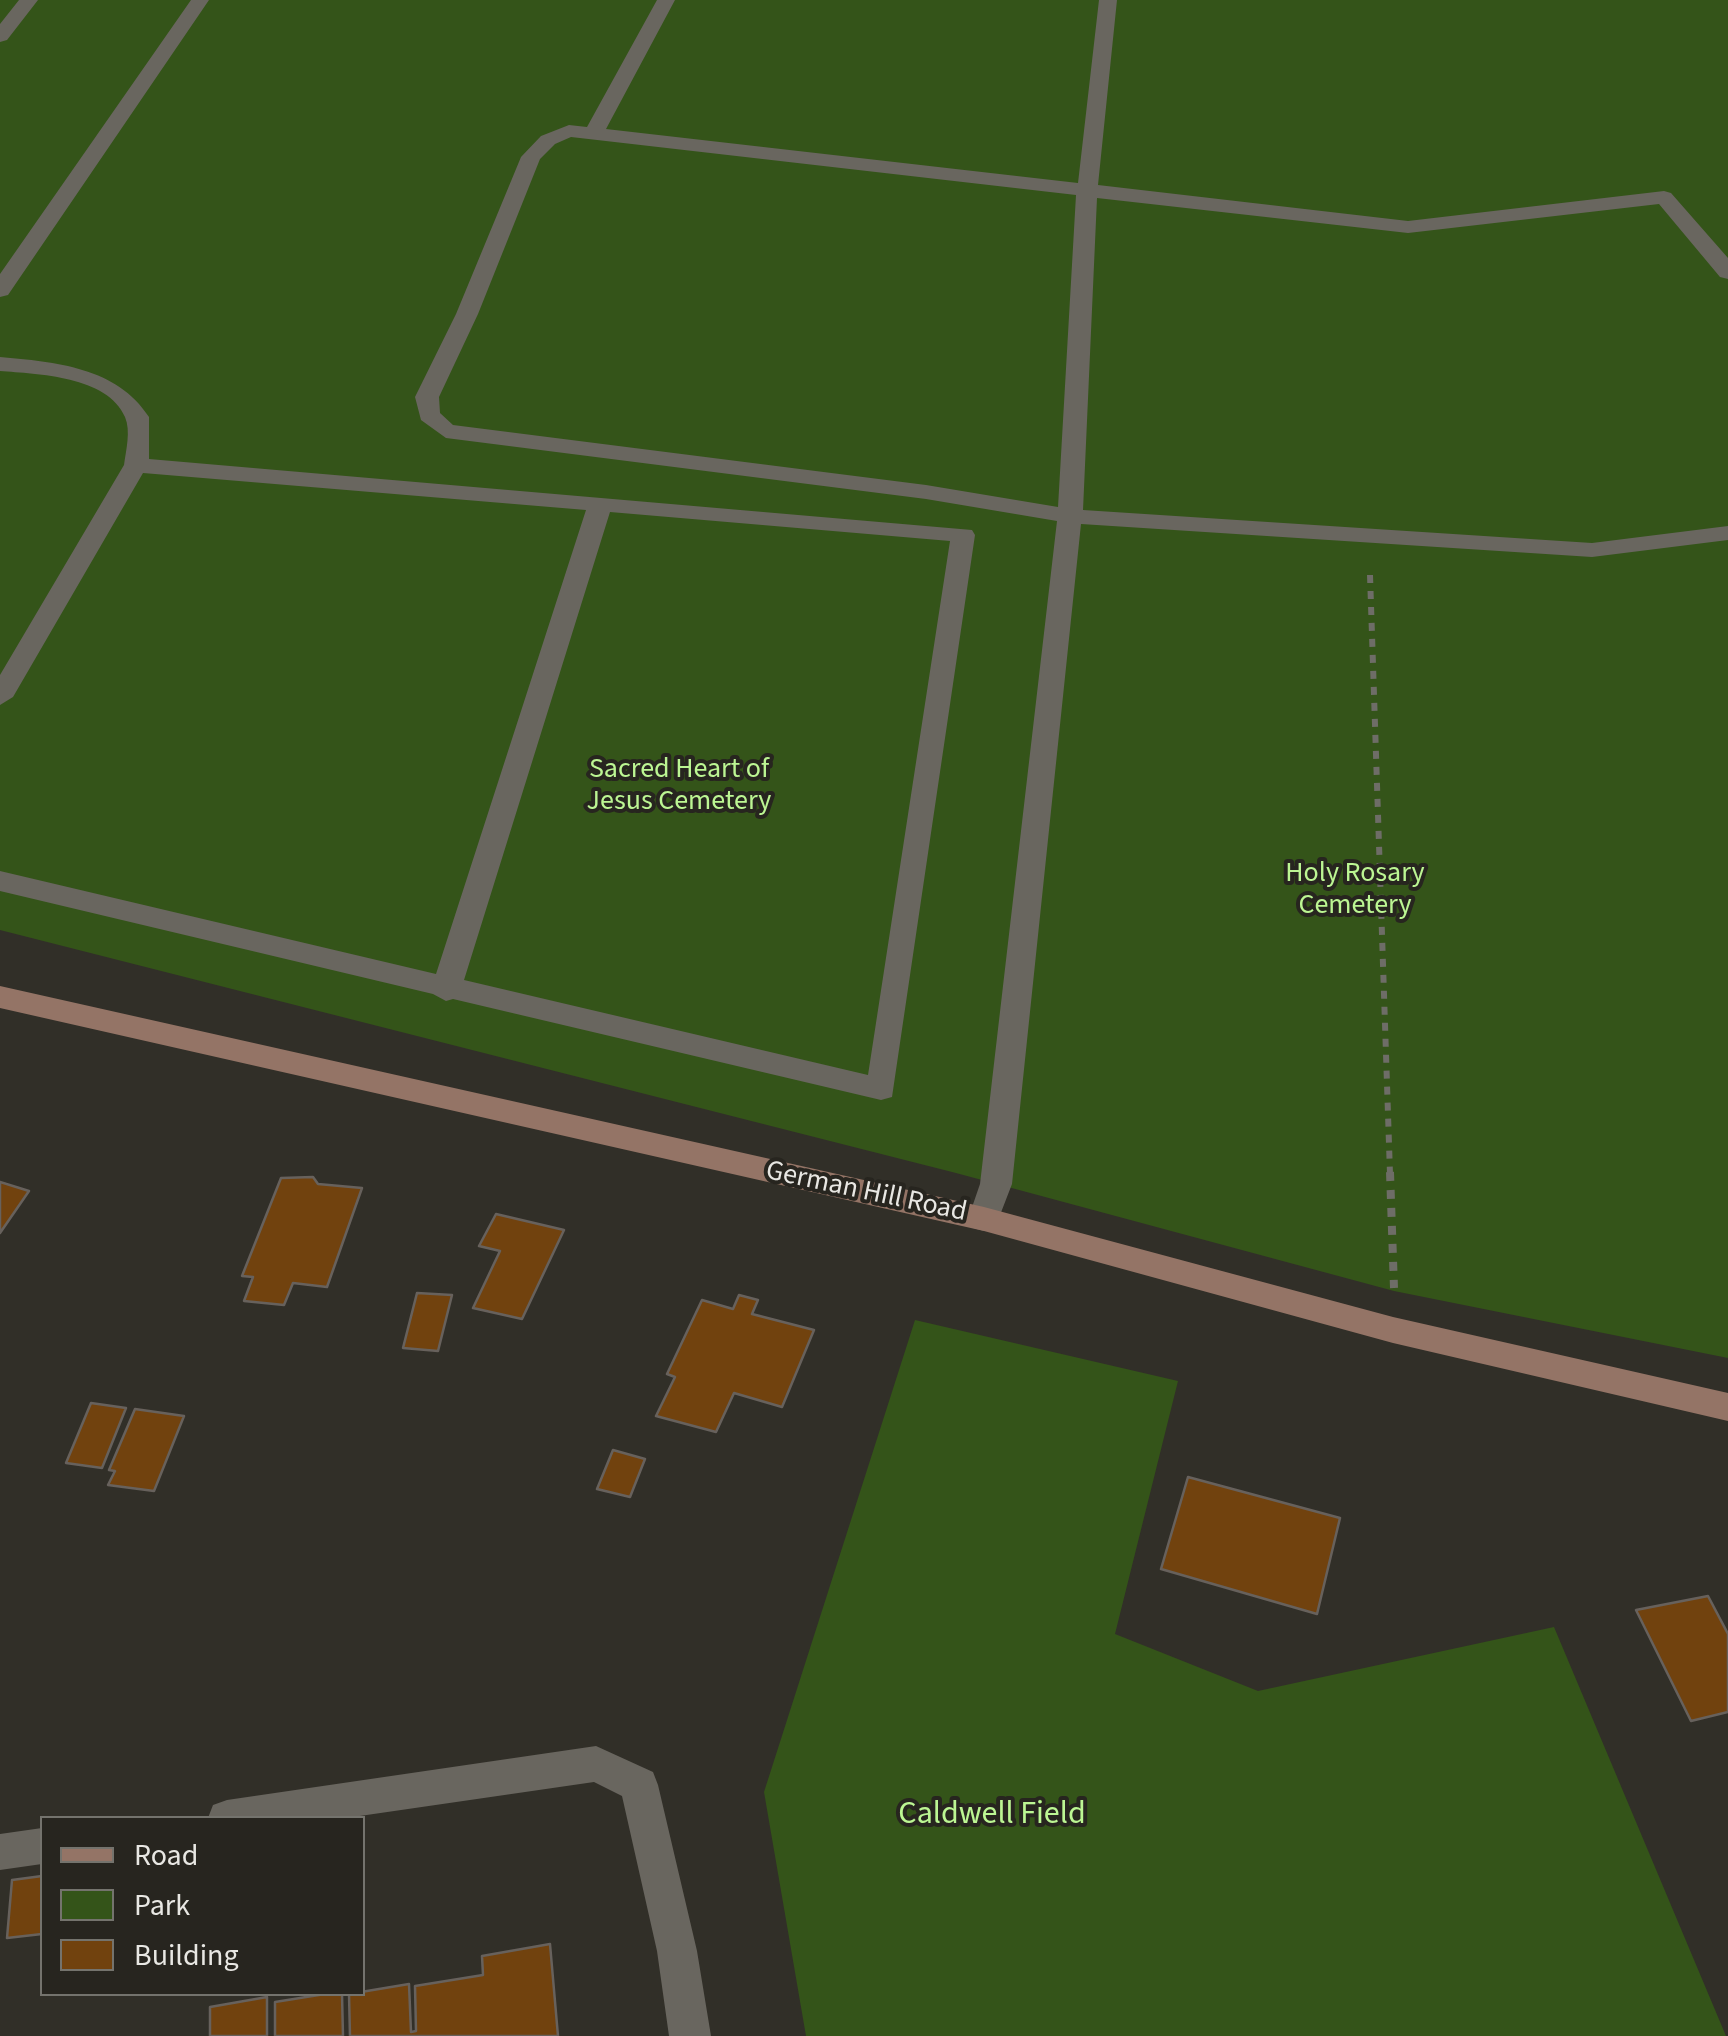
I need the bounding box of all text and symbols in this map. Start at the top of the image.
park label: Sacred Heart of Jesus Cemetery [587,754,771,820]
park label: Holy Rosary Cemetery [1285,858,1425,924]
street label: German Hill Road [763,1155,969,1231]
park label: Caldwell Field [898,1797,1086,1835]
legend [40,1816,365,1996]
text: Road [134,1834,198,1877]
text: Park [134,1884,190,1927]
text: Building [134,1934,239,1977]

